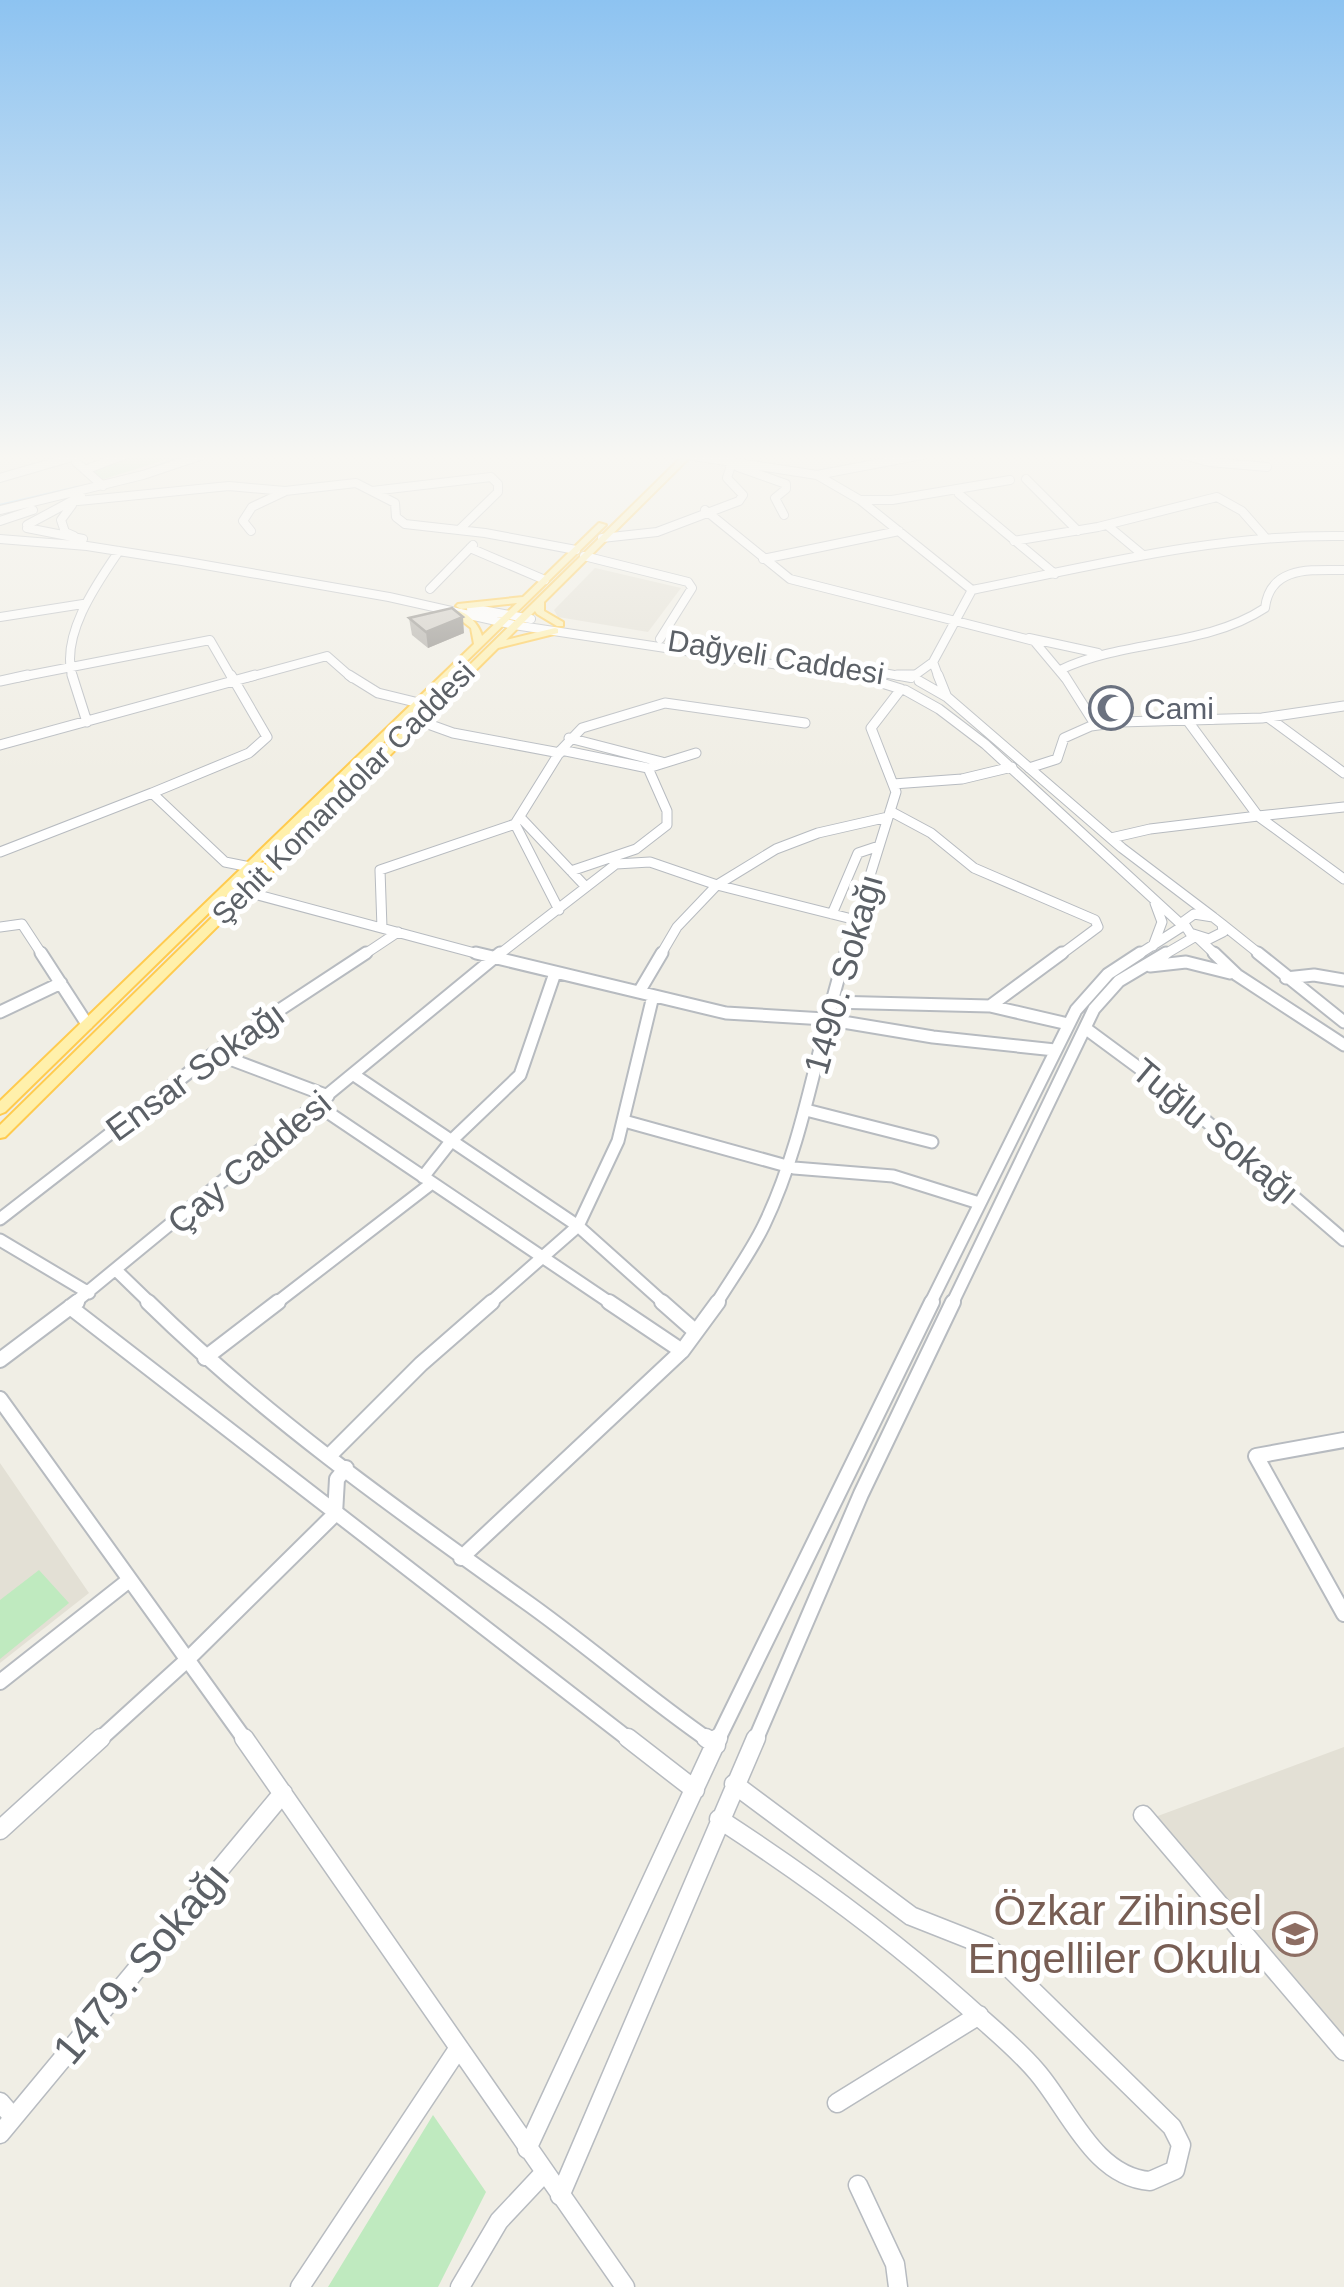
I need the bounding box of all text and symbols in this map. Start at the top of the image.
street label: Dağyeli Caddesi [666,624,886,690]
street label: Şehit Komandolar Caddesi [205,655,481,931]
mosque icon: Cami [1088,685,1134,731]
place label: Cami [1144,692,1214,725]
street label: 1490. Sokağı [796,869,890,1079]
street label: Ensar Sokağı [99,993,291,1149]
street label: Tuğlu Sokağı [1125,1050,1307,1212]
street label: Çay Caddesi [160,1083,338,1241]
street label: 1479. Sokağı [43,1853,239,2073]
place label: Özkar Zihinsel Engelliler Okulu [968,1887,1262,1982]
school or university icon: Özkar Zihinsel Engelliler Okulu [1272,1911,1318,1957]

